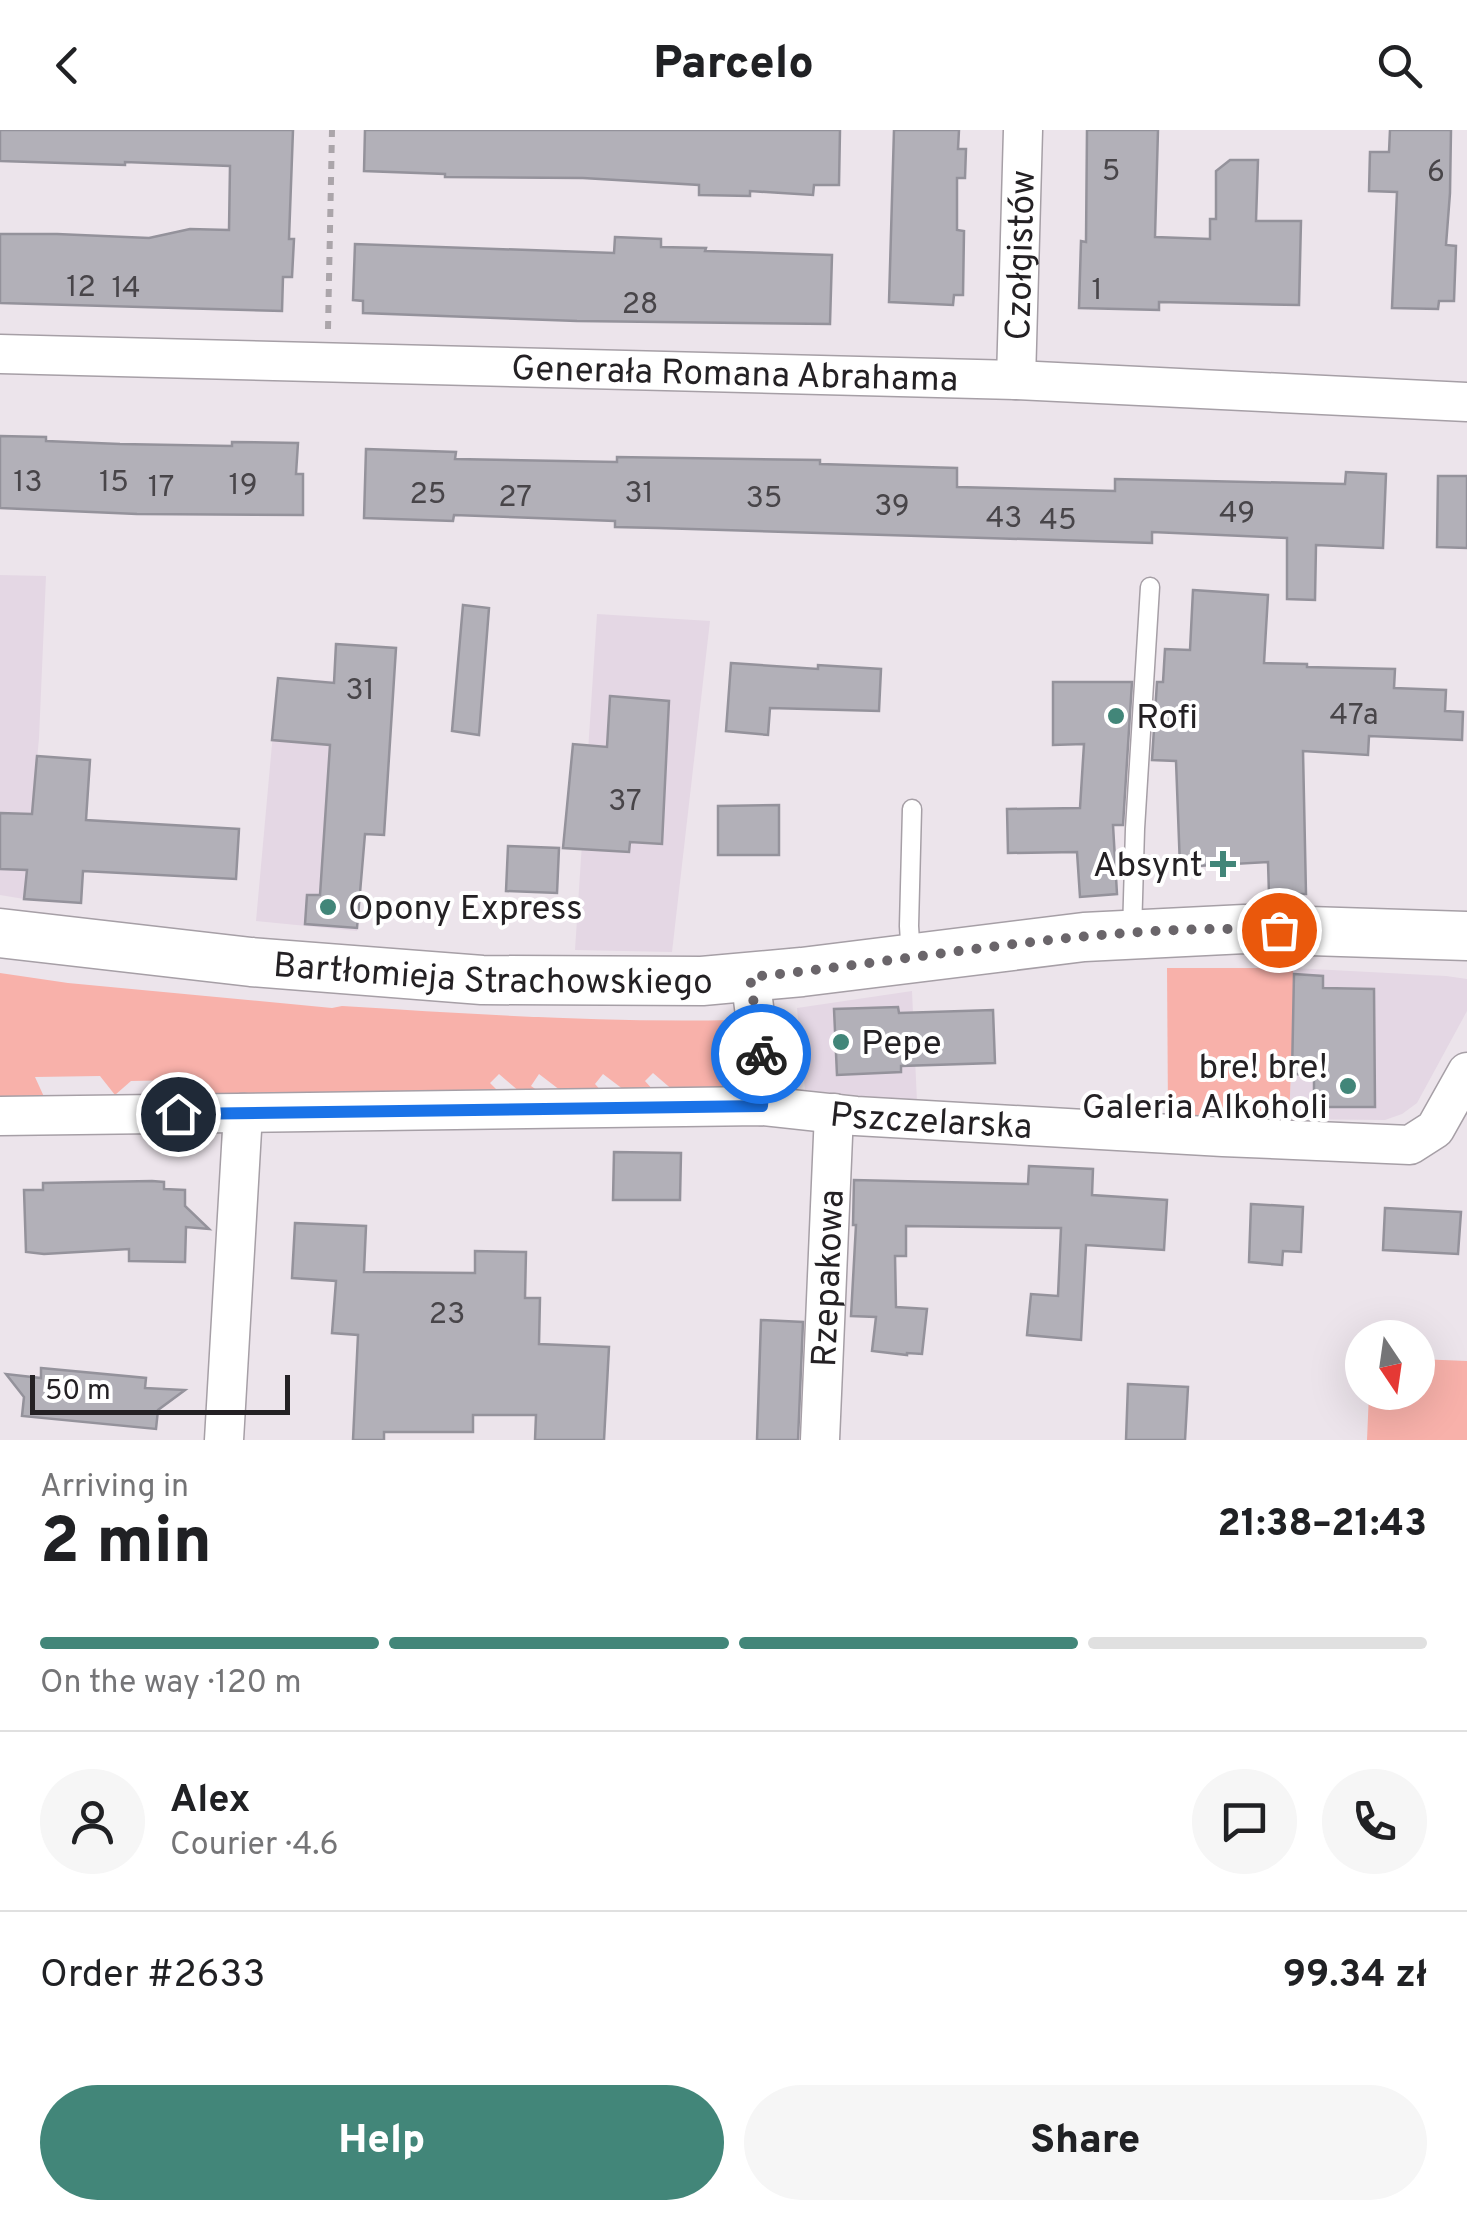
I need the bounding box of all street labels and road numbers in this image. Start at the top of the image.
street label: Czołgistów [998,169,1047,341]
street label: Generała Romana Abrahama [511,348,959,404]
street label: Bartłomieja Strachowskiego [272,945,715,1007]
street label: Pszczelarska [828,1094,1033,1151]
street label: Rzepakowa [804,1189,856,1368]

